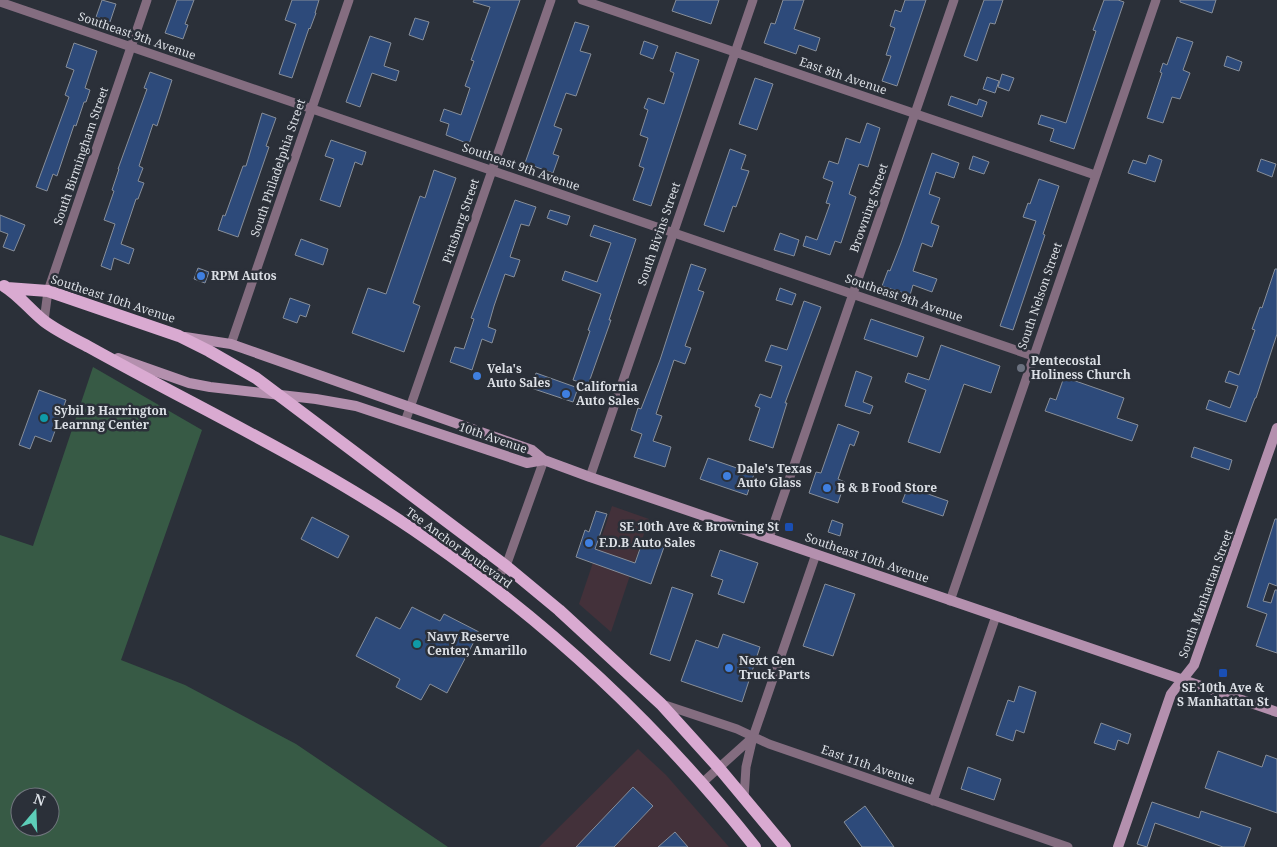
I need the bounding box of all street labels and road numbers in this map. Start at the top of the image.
street label: Southeast 9th Avenue [76,7,198,64]
street label: East 8th Avenue [797,53,889,98]
street label: South Birmingham Street [49,84,112,227]
street label: South Philadelphia Street [246,97,309,239]
street label: Southeast 9th Avenue [460,138,582,195]
street label: Browning Street [845,161,892,255]
street label: Pittsburg Street [438,176,483,266]
street label: South Bivins Street [633,180,684,288]
street label: South Nelson Street [1013,240,1066,352]
street label: Southeast 9th Avenue [843,269,965,326]
street label: Southeast 10th Avenue [49,270,178,327]
street label: 10th Avenue [457,418,530,457]
street label: Tee Anchor Boulevard [403,503,516,592]
street label: South Manhattan Street [1174,527,1237,660]
street label: Southeast 10th Avenue [803,528,931,587]
street label: East 11th Avenue [819,740,917,789]

